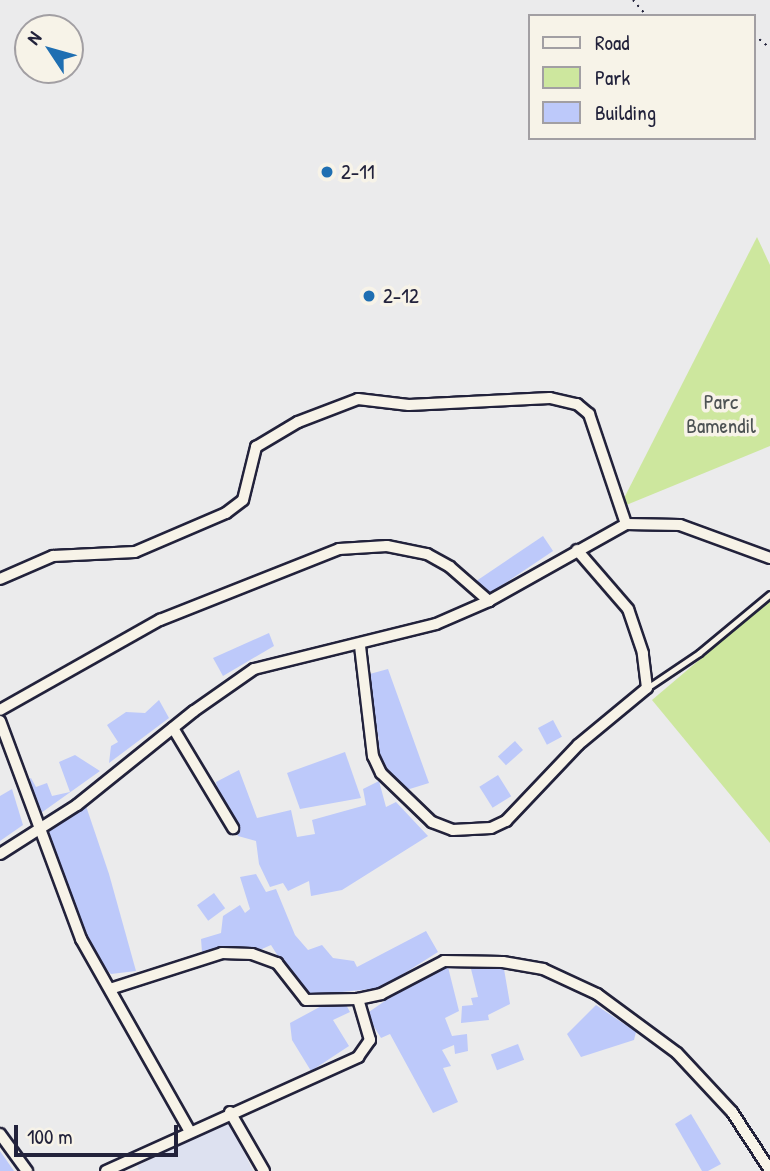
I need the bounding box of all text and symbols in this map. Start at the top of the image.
north arrow [14,14,84,84]
legend [528,14,756,140]
text: N [20,26,47,50]
text: Road [595,28,629,57]
text: Park [595,63,630,92]
text: Building [595,98,656,127]
place label: 2-11 [341,159,375,185]
marker: 2-11 [319,164,335,180]
place label: 2-12 [383,283,419,309]
marker: 2-12 [361,288,377,304]
park label: Parc Bamendil [686,389,756,439]
scale bar [18,1112,182,1156]
text: 100 m [27,1122,73,1151]

